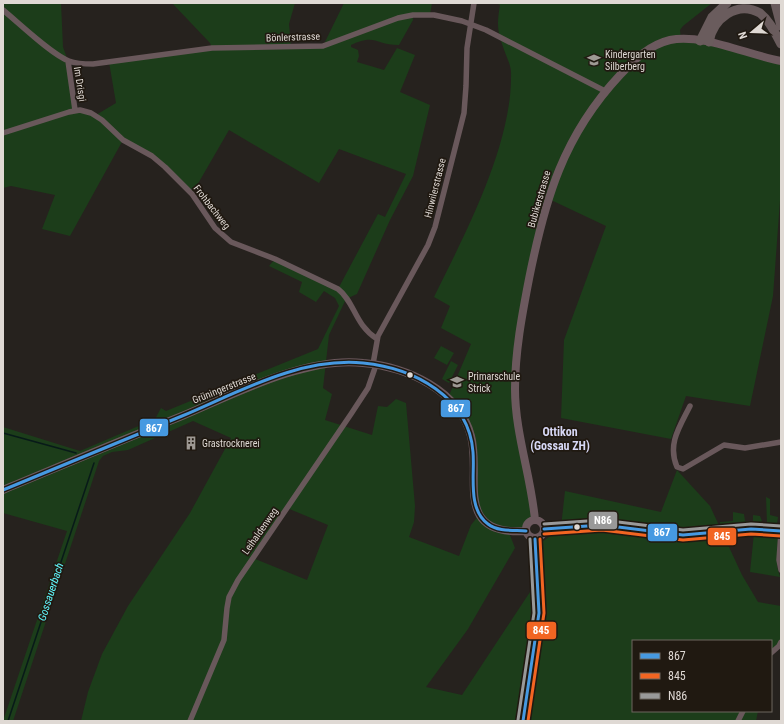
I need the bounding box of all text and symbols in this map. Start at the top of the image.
north arrow [732,12,772,52]
text: N [736,30,750,40]
street label: Bönlerstrasse [266,31,321,43]
place label: Kindergarten Silberberg [605,49,656,72]
school or university icon: Kindergarten Silberberg [586,52,602,68]
street label: Im Drisgi [72,66,88,102]
street label: Hinwilerstrasse [422,157,448,219]
street label: Bubikerstrasse [526,169,552,229]
street label: Frohbachweg [191,183,233,231]
street label: Grüningerstrasse [191,370,258,406]
unlabelled marker [405,370,415,380]
place label: Primarschule Strick [468,371,520,394]
school or university icon: Primarschule Strick [449,374,465,390]
line badge: 867 [440,399,471,418]
text: 867 [448,402,465,415]
line badge: 867 [139,418,169,437]
text: 867 [146,422,163,435]
district label: Ottikon (Gossau ZH) [530,425,590,453]
building icon: Grastrocknerei [183,435,199,451]
place label: Grastrocknerei [202,438,260,449]
street label: Leihaldenweg [240,506,280,556]
line badge: N86 [588,511,618,530]
text: N86 [594,514,612,527]
unlabelled marker [572,522,582,532]
line badge: 867 [647,523,678,542]
text: 867 [654,526,671,539]
line badge: 845 [707,527,737,546]
text: 845 [714,530,731,543]
water label: Gossauerbach [35,561,67,623]
line badge: 845 [526,621,557,640]
text: 845 [533,624,550,637]
legend [632,640,772,712]
text: 867 [668,649,686,663]
text: 845 [668,669,686,683]
text: N86 [668,689,687,703]

